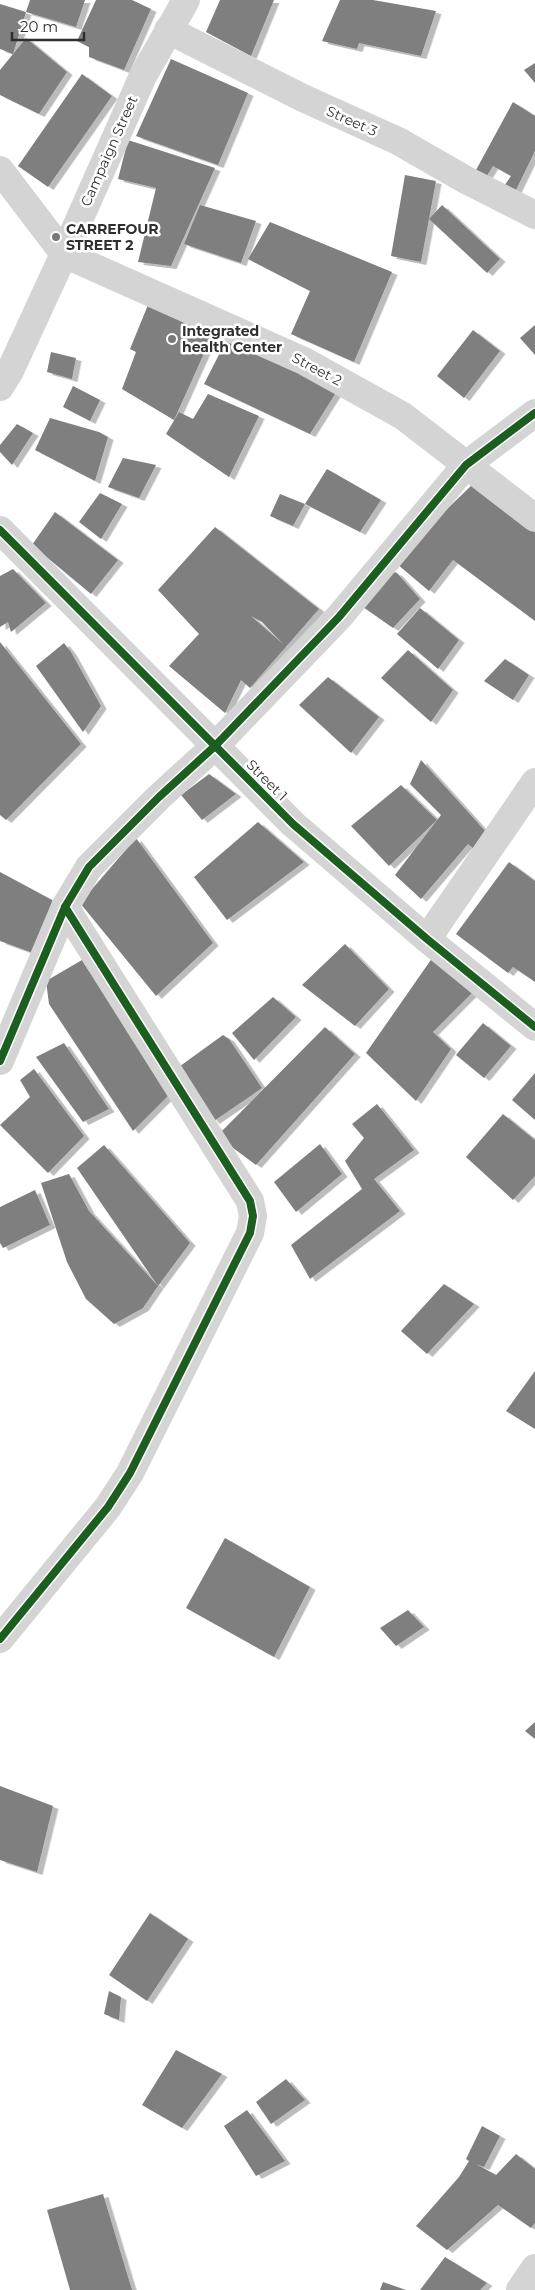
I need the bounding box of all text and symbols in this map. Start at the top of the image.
scale bar [12,10,85,42]
text: 20 m [20,17,58,36]
street label: Campaign Street [76,92,142,209]
street label: Street 3 [324,102,380,140]
place label: CARREFOUR STREET 2 [66,220,159,254]
marker: CARREFOUR STREET 2 [50,231,62,243]
place label: Integrated health Center [182,322,282,356]
marker: Integrated health Center [166,333,178,345]
street label: Street 2 [289,348,345,390]
street label: Street 1 [243,756,291,804]

